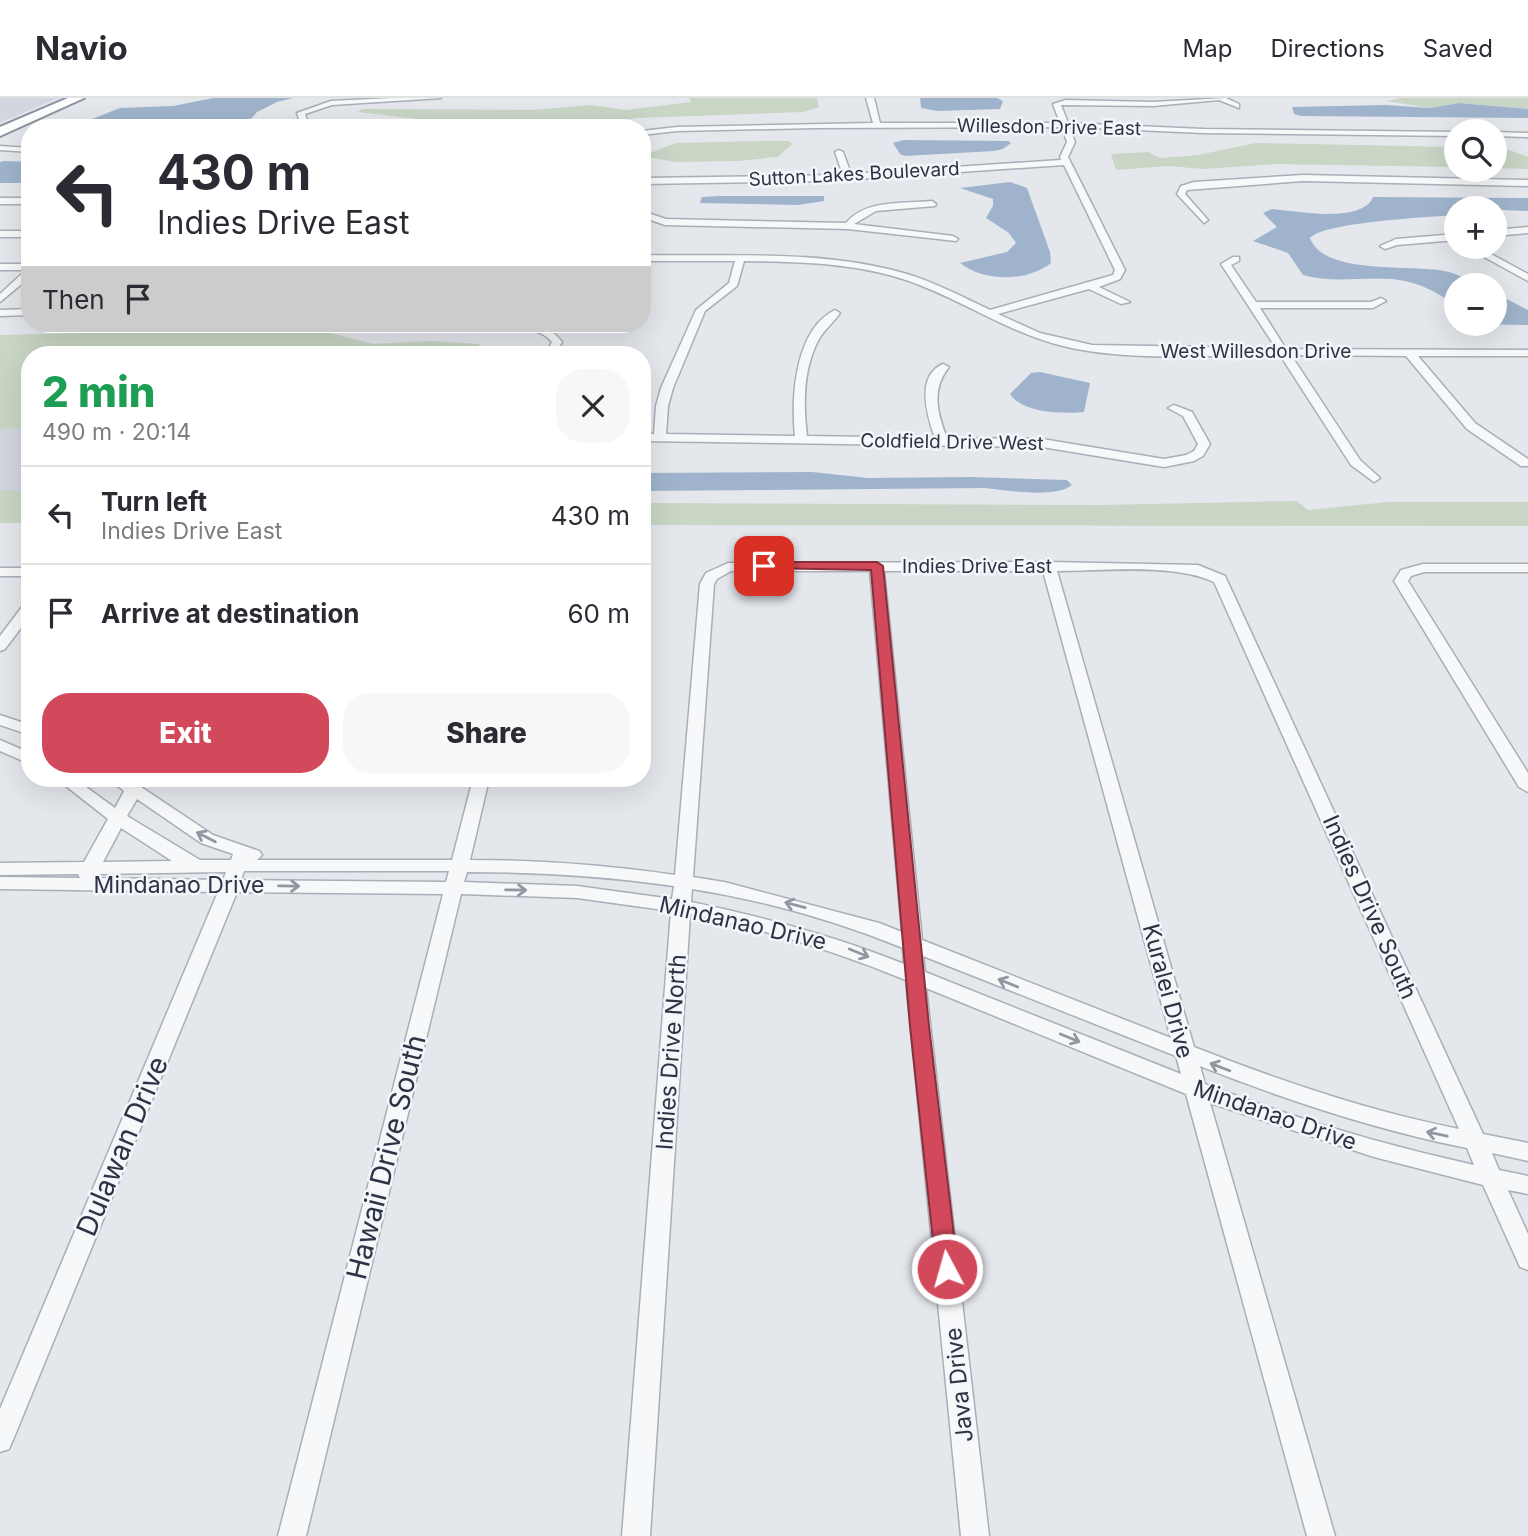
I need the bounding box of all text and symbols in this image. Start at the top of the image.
text: Navio [35,28,128,68]
text: Map [1183,34,1232,63]
text: Directions [1270,34,1385,63]
text: Saved [1423,34,1493,63]
street label: Willesdon Drive East [957,114,1141,140]
map controls [1444,119,1507,336]
button: search [1444,119,1507,182]
text: 430 m [157,143,311,202]
icon: left [42,147,133,238]
street label: Sutton Lakes Boulevard [748,157,960,191]
button: + [1444,196,1507,259]
text: Indies Drive East [157,203,409,242]
button: − [1444,273,1507,336]
icon: arrive [119,280,157,318]
text: Then [42,284,105,315]
street label: West Willesdon Drive [1161,340,1351,363]
text: 2 min [42,366,156,417]
button: close [556,369,630,443]
text: 490 m · 20:14 [42,418,191,446]
street label: Coldfield Drive West [860,429,1044,455]
text: Turn left [101,486,207,517]
icon: left [42,496,80,534]
text: 430 m [551,500,630,531]
text: Indies Drive East [101,517,282,545]
pin [734,536,794,596]
icon: arrive [745,547,783,585]
street label: Indies Drive East [902,555,1052,578]
icon: arrive [42,594,80,632]
text: Arrive at destination [101,598,360,629]
text: 60 m [567,598,630,629]
button: Exit [42,693,329,773]
button: Share [343,693,630,773]
street label: Indies Drive South [1317,811,1423,1003]
one-way arrow [196,830,217,844]
street label: Mindanao Drive [94,871,264,899]
one-way arrow [277,879,300,892]
one-way arrow [504,883,527,896]
street label: Mindanao Drive [657,890,829,956]
one-way arrow [784,898,806,911]
street label: Kuralei Drive [1137,921,1199,1061]
one-way arrow [847,948,869,961]
street label: Indies Drive North [650,953,692,1151]
one-way arrow [998,976,1020,989]
street label: Hawaii Drive South [339,1031,433,1283]
one-way arrow [1058,1032,1080,1045]
street label: Dulawan Drive [69,1051,175,1241]
one-way arrow [1209,1060,1231,1072]
street label: Mindanao Drive [1190,1074,1360,1156]
one-way arrow [1426,1127,1449,1141]
position arrow [910,1232,984,1306]
street label: Java Drive [939,1326,979,1444]

